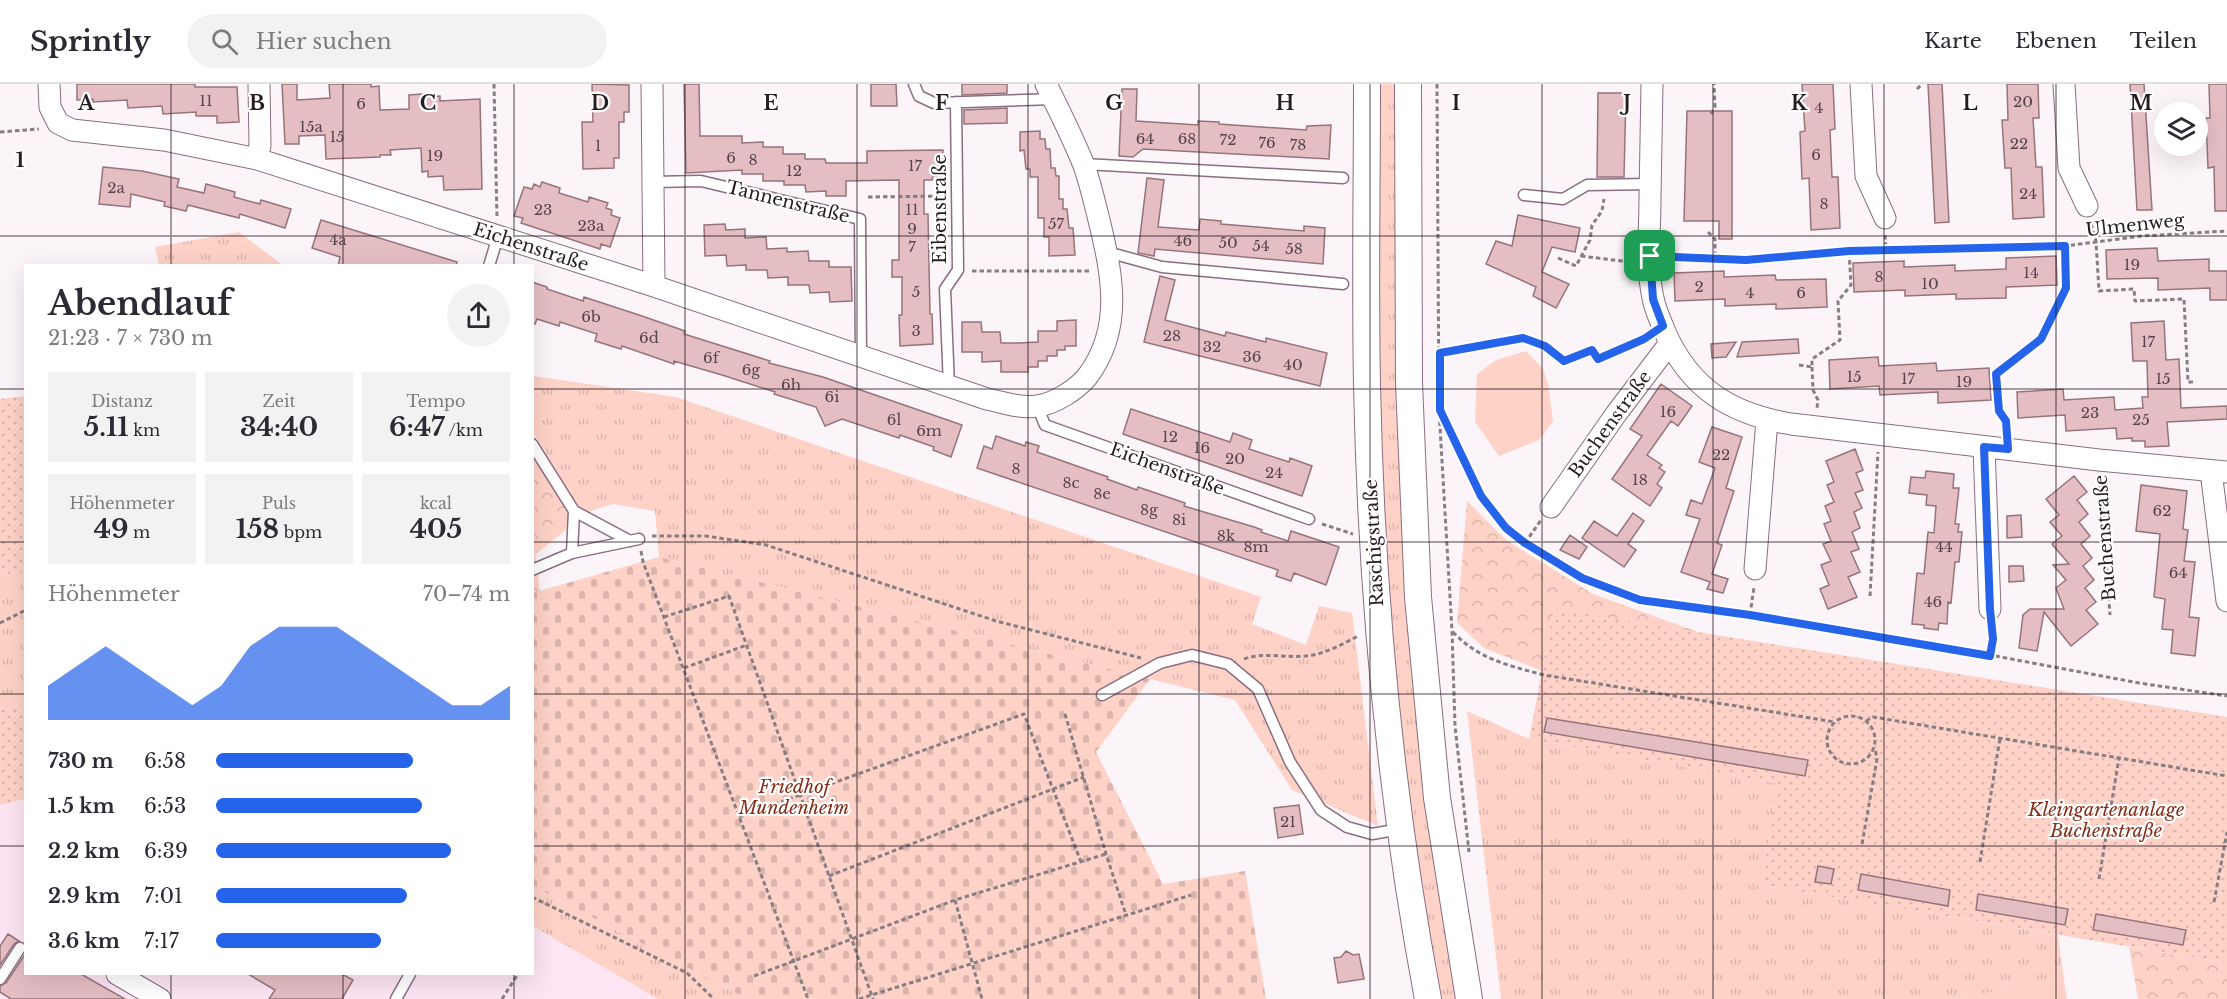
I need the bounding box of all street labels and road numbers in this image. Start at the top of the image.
street label: Eibenstraße [929,154,951,264]
street label: Tannenstraße [724,176,852,228]
street label: Ulmenweg [2085,209,2186,241]
street label: Eichenstraße [470,218,592,276]
street label: Buchenstraße [1564,366,1656,482]
street label: Eichenstraße [1107,438,1227,500]
street label: Buchenstraße [2090,474,2120,602]
street label: Raschigstraße [1360,479,1388,607]

